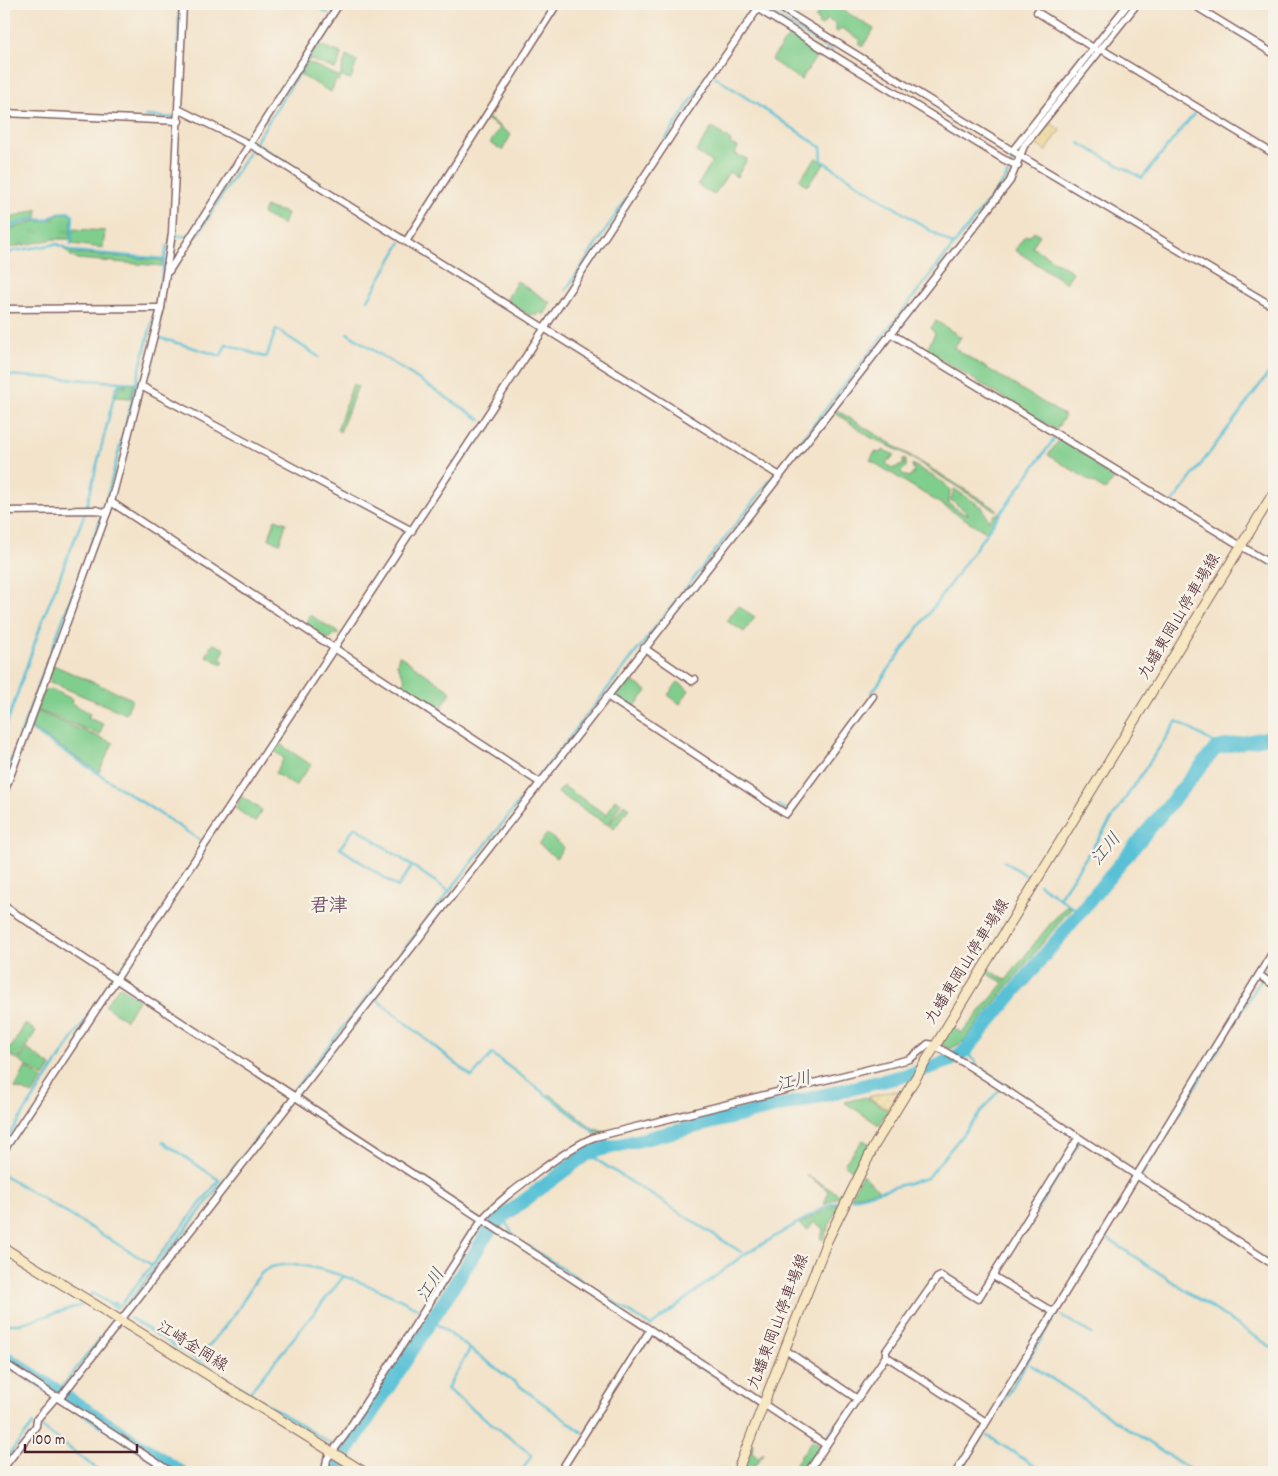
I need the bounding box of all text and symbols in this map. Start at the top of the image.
street label: 九蟠東岡山停車場線 [1133,549,1227,685]
water label: 江川 [1086,828,1128,872]
district label: 君津 [310,894,348,921]
street label: 九蟠東岡山停車場線 [920,895,1016,1029]
water label: 江川 [774,1067,814,1099]
street label: 九蟠東岡山停車場線 [742,1251,816,1393]
water label: 江川 [412,1264,452,1308]
street label: 江崎金岡線 [152,1316,232,1378]
scale bar [25,1421,138,1453]
text: 100 m [32,1430,65,1452]

